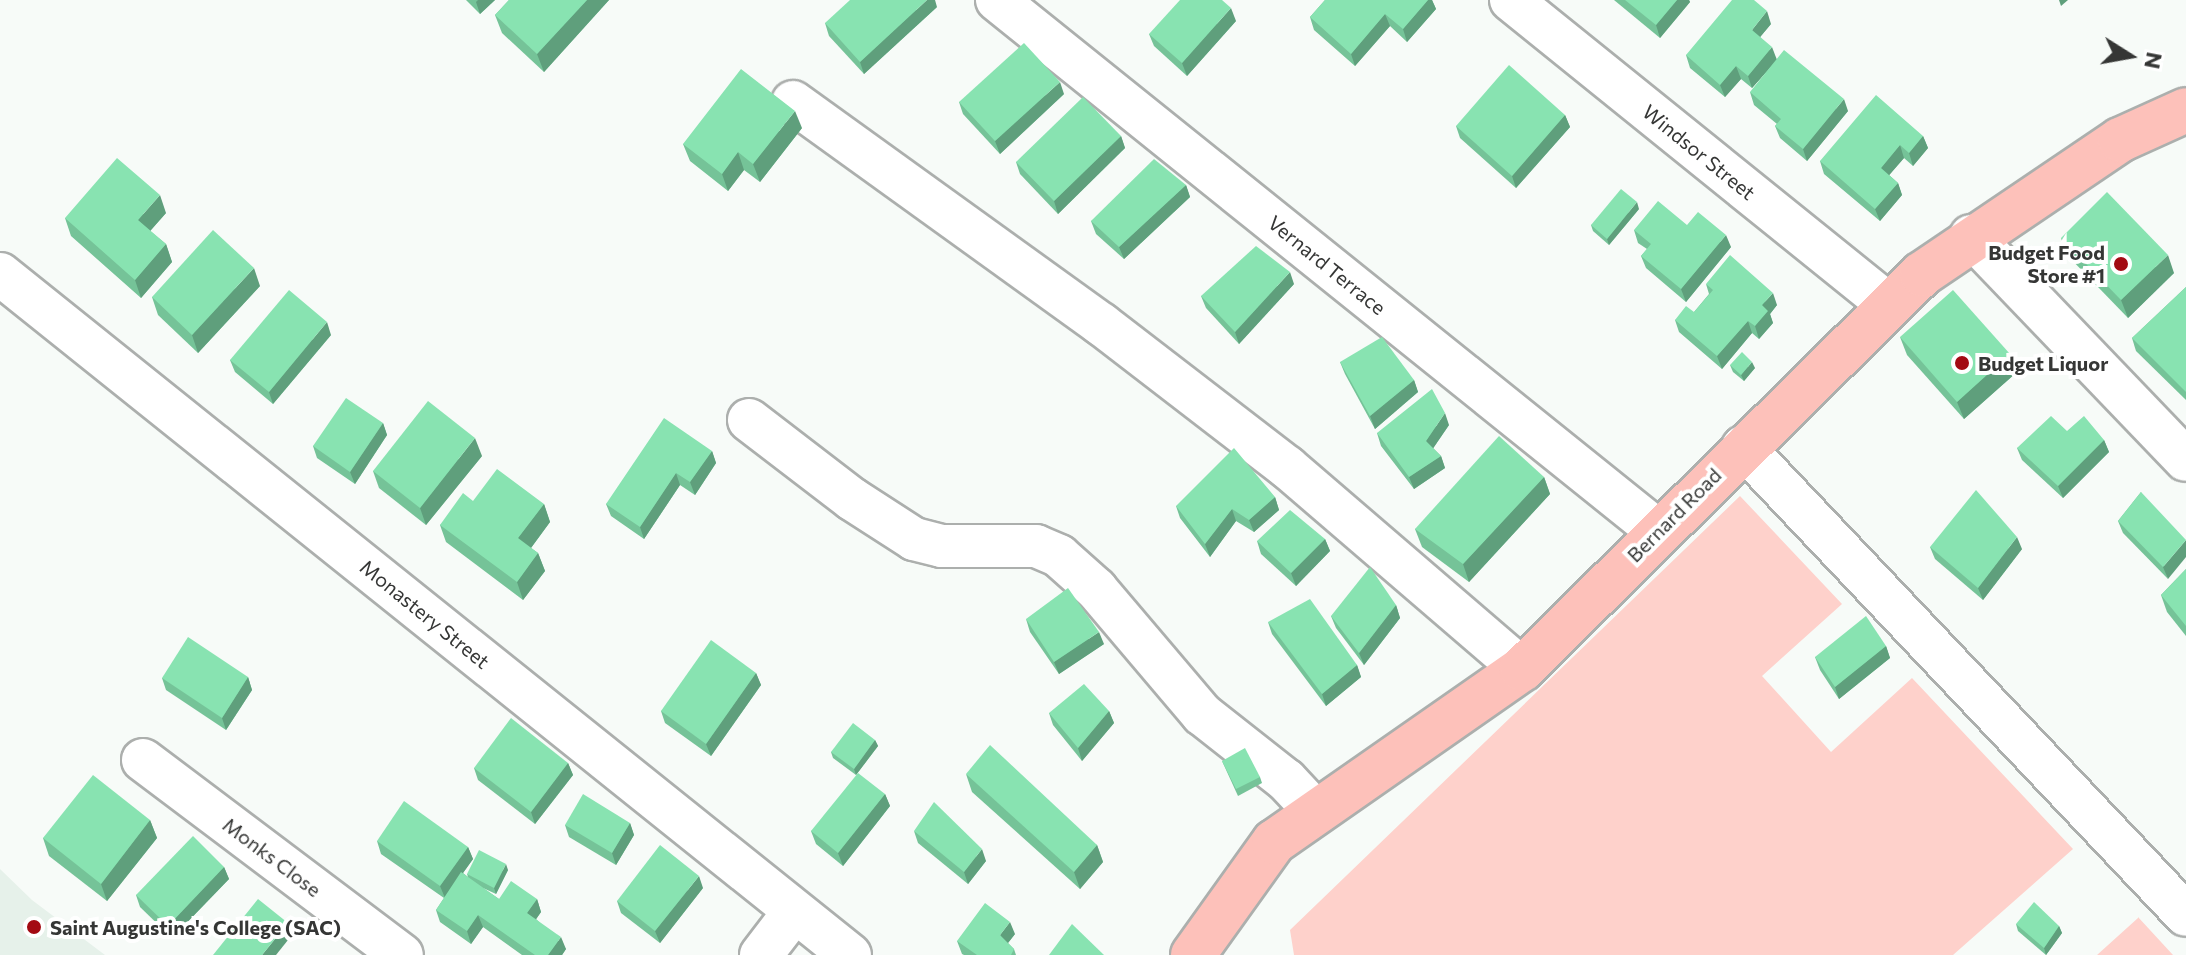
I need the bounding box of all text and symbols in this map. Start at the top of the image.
north arrow [2090,16,2170,96]
text: N [2139,50,2169,71]
street label: Windsor Street [1638,99,1760,205]
street label: Vernard Terrace [1263,210,1391,320]
place label: Budget Food Store #1 [1988,240,2105,287]
marker: Budget Food Store #1 [2112,255,2130,273]
place label: Budget Liquor [1978,351,2108,375]
marker: Budget Liquor [1953,354,1971,372]
street label: Bernard Road [1622,463,1726,567]
street label: Monastery Street [356,555,494,673]
street label: Monks Close [218,812,326,902]
place label: Saint Augustine's College (SAC) [50,915,341,939]
marker: Saint Augustine's College (SAC) [25,918,43,936]

